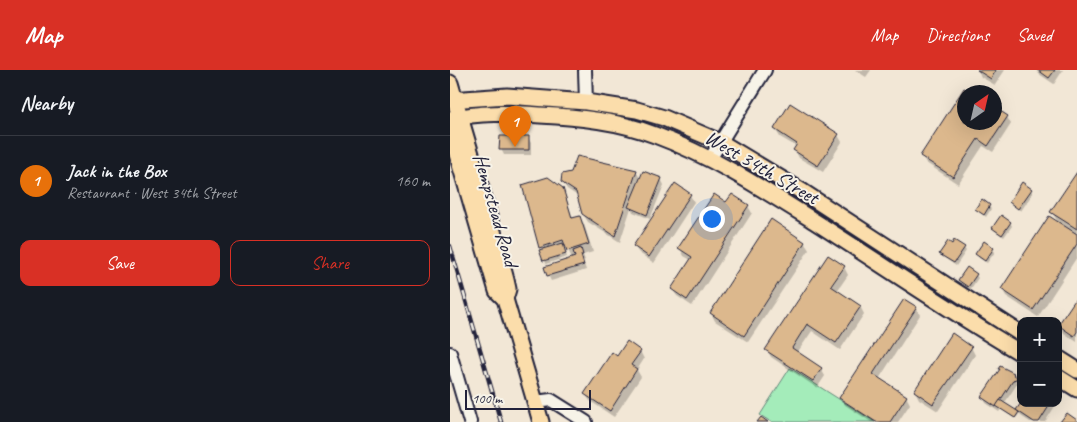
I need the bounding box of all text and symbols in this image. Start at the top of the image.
text: Map [25,20,62,50]
text: Map [871,24,898,46]
text: Directions [926,24,989,46]
text: Saved [1017,24,1052,46]
north arrow [957,85,1002,130]
text: Nearby [20,90,73,116]
pin: 1 [499,106,531,147]
street label: West 34th Street [700,124,825,211]
street label: Hempstead Road [467,150,525,272]
text: Jack in the Box [67,159,166,183]
text: 1 [32,171,40,191]
text: 160 m [396,171,430,191]
text: Restaurant · West 34th Street [67,183,237,203]
your location [699,206,725,232]
button: Save [20,240,220,286]
button: Share [230,240,430,286]
map controls [1017,317,1062,407]
button: + [1017,317,1062,362]
button: − [1017,362,1062,407]
scale bar [465,387,591,410]
text: 100 m [472,390,502,407]

